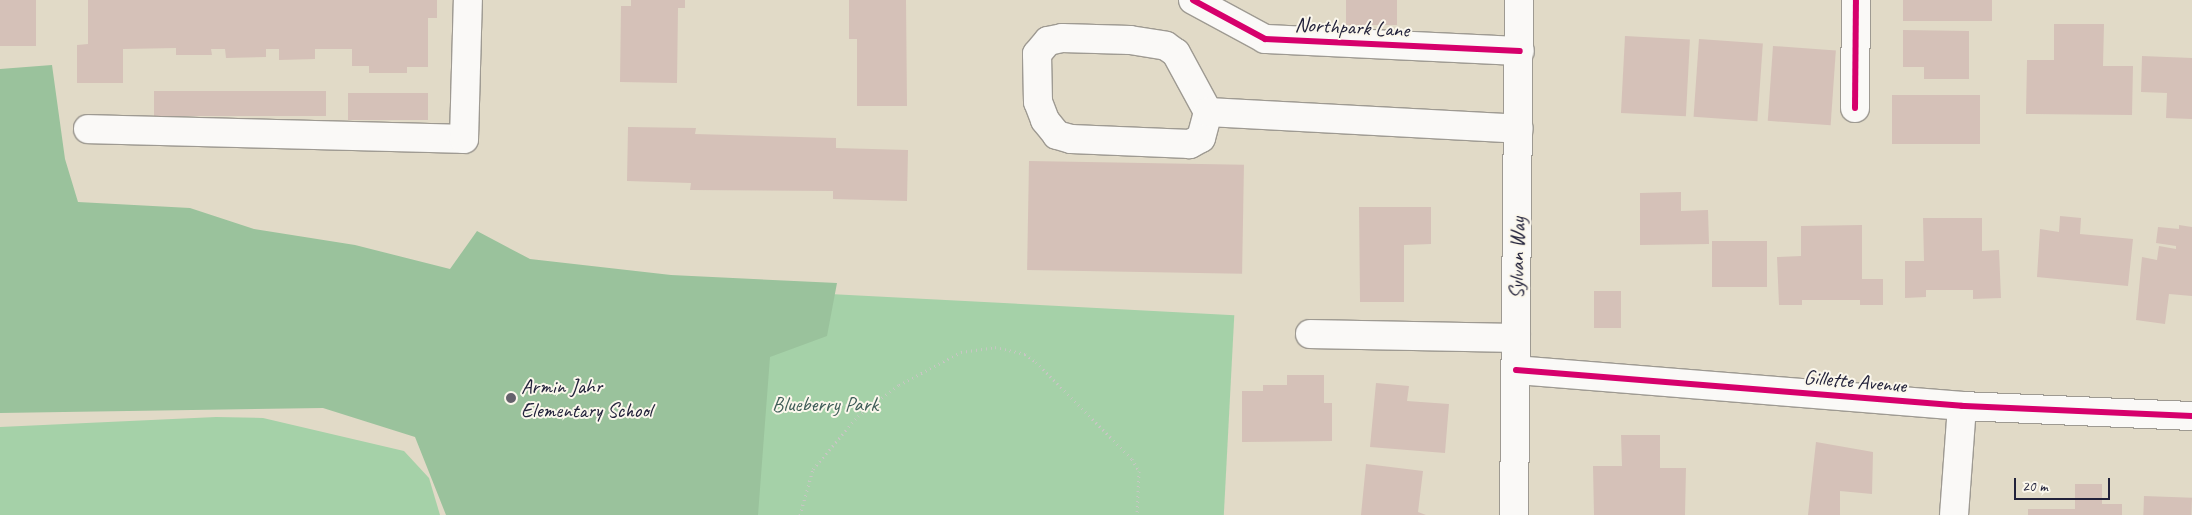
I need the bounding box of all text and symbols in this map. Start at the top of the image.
street label: Northpark Lane [1294,11,1410,43]
street label: Sylvan Way [1504,217,1530,299]
street label: Gillette Avenue [1803,364,1907,398]
place label: Armin Jahr Elementary School [521,373,652,423]
park label: Blueberry Park [772,391,878,417]
marker: Armin Jahr Elementary School [505,392,517,404]
scale bar [2017,468,2113,500]
text: 20 m [2022,477,2048,496]

